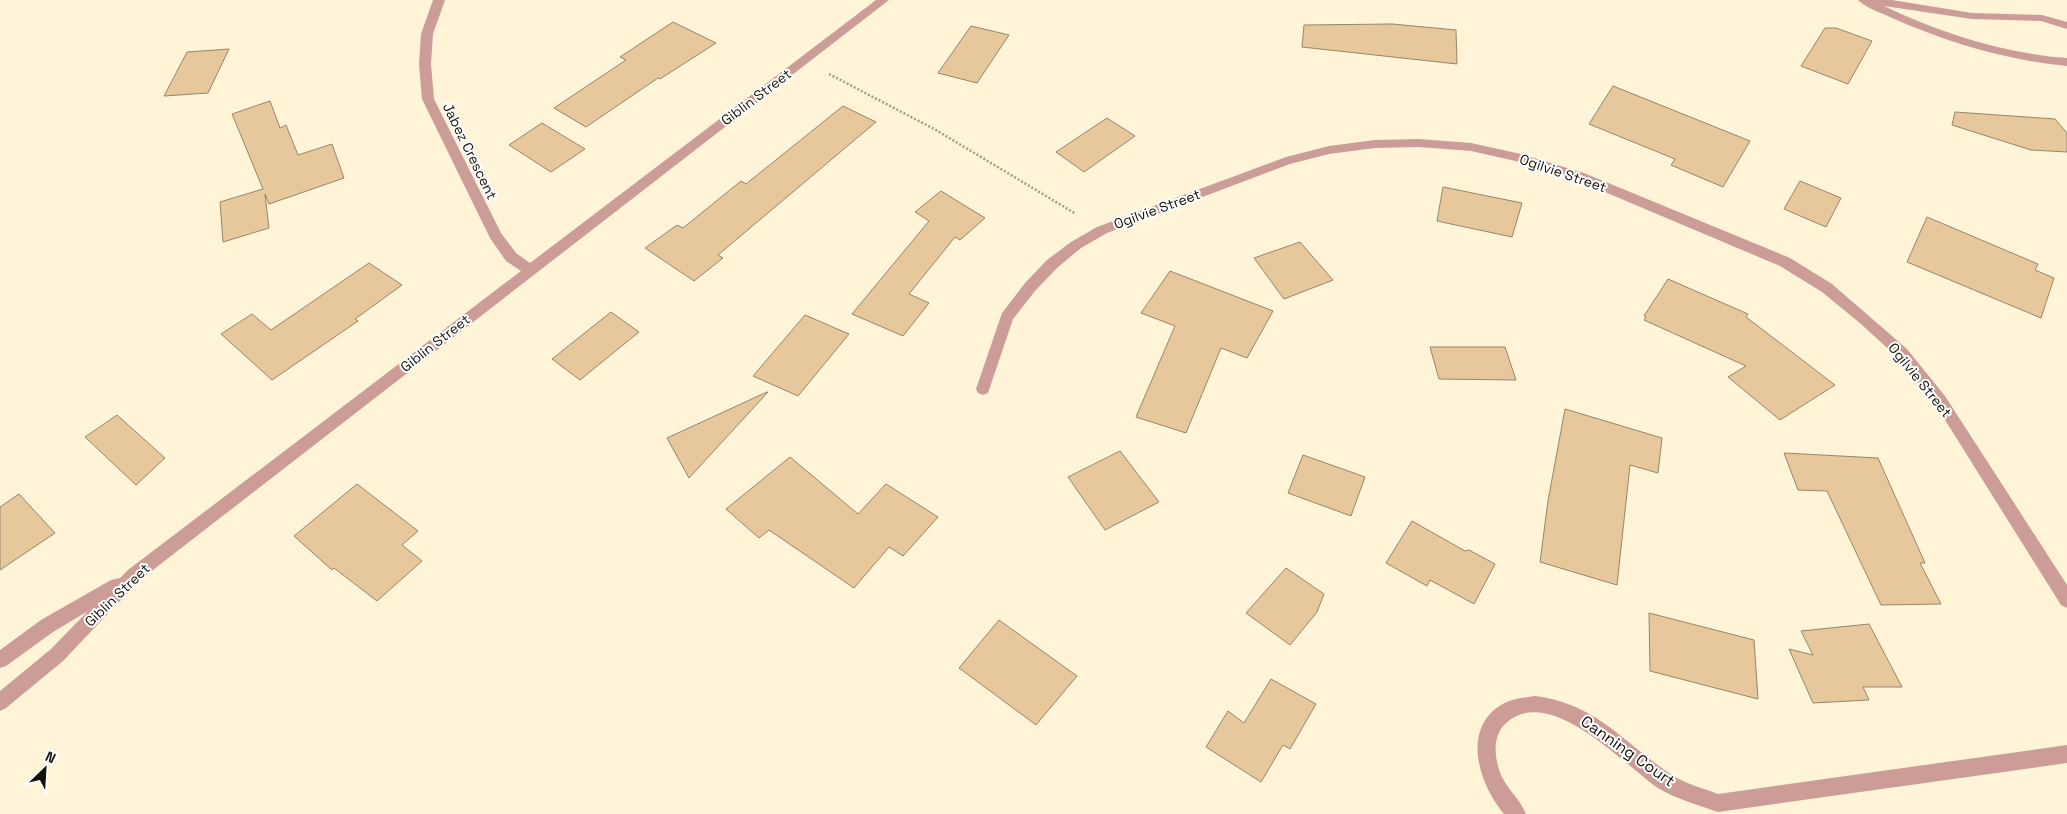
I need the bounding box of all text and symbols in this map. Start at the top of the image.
street label: Giblin Street [717,65,795,129]
street label: Jabez Crescent [439,100,501,202]
street label: Ogilvie Street [1517,150,1609,196]
street label: Ogilvie Street [1111,185,1203,233]
street label: Giblin Street [397,310,473,376]
street label: Ogilvie Street [1884,339,1956,421]
street label: Giblin Street [81,560,153,630]
street label: Canning Court [1577,711,1679,791]
north arrow [20,744,70,794]
text: N [42,747,59,767]

